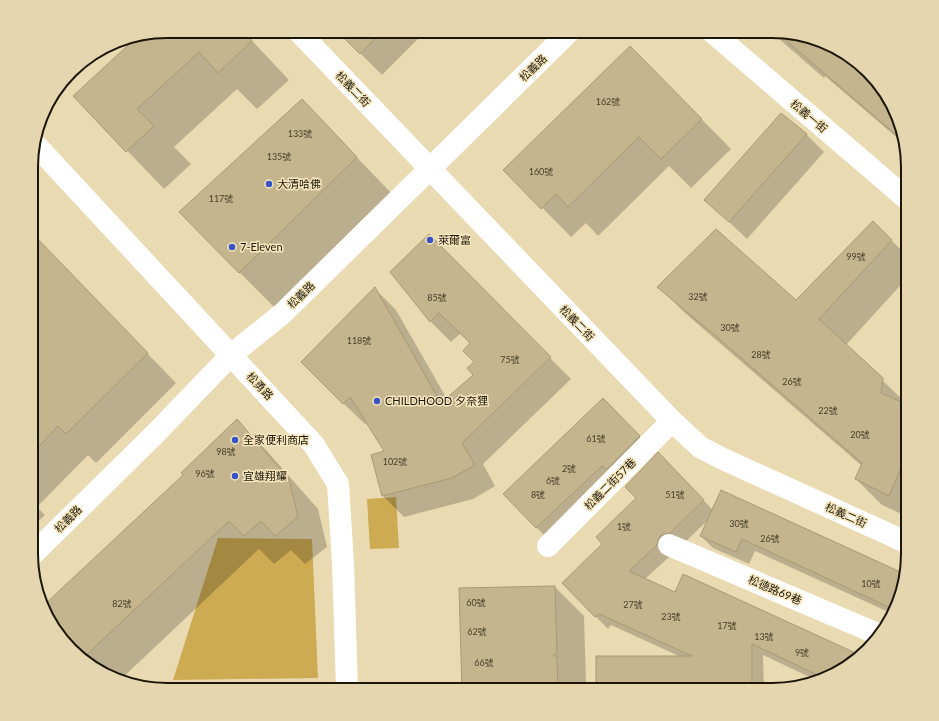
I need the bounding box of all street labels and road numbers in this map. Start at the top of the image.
street label: 松義路 [516,52,549,84]
street label: 松義二街 [333,68,373,109]
street label: 松義一街 [788,96,830,135]
street label: 松義路 [284,279,317,311]
street label: 松義二街 [557,302,597,343]
street label: 松勇路 [244,369,276,402]
street label: 松義二街57巷 [581,455,638,512]
street label: 松義二街 [823,500,869,529]
street label: 松義路 [51,502,84,535]
street label: 松德路69巷 [747,572,804,607]

